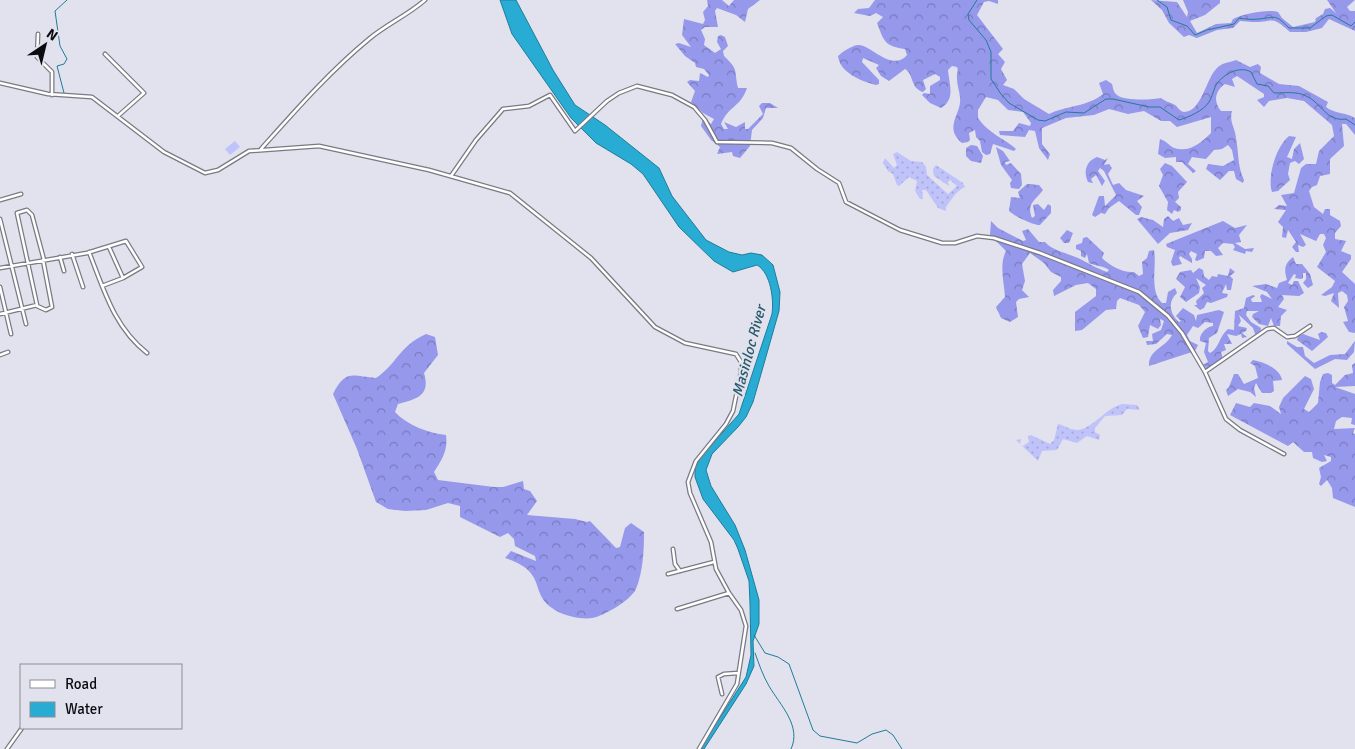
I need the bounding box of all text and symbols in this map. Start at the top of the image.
north arrow [20,20,70,70]
text: N [43,25,61,45]
water label: Masinloc River [728,301,770,399]
legend [20,664,182,729]
text: Road [65,675,97,693]
text: Water [65,700,103,718]

